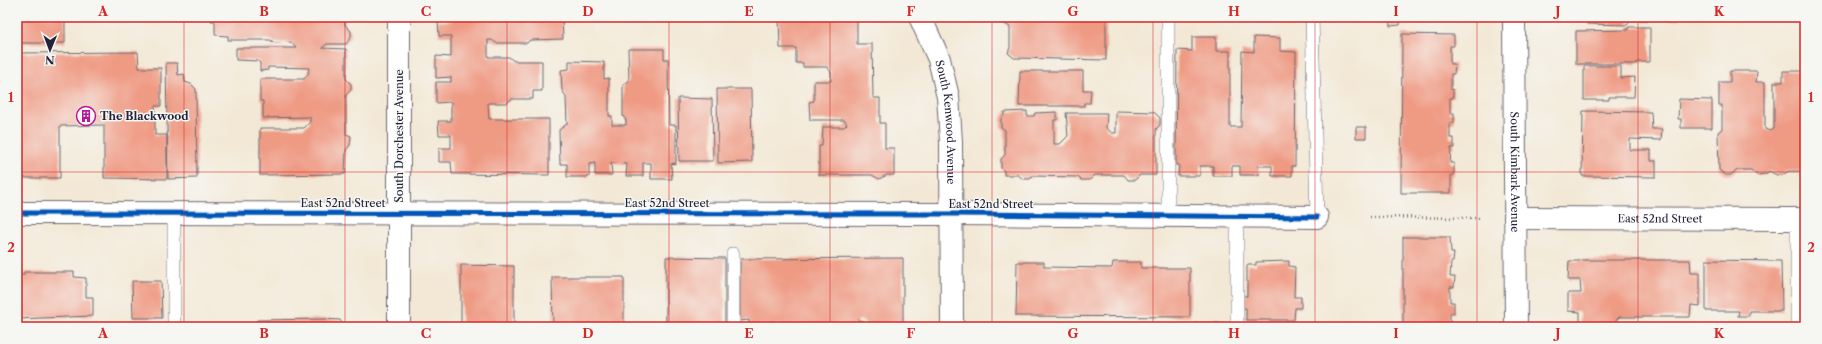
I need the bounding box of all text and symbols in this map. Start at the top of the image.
text: A [97,3,109,19]
text: B [259,3,269,19]
text: C [421,3,431,19]
text: D [582,3,594,19]
text: E [744,3,754,19]
text: F [907,3,916,19]
text: G [1067,3,1079,19]
text: H [1228,3,1240,19]
text: I [1393,3,1399,19]
text: J [1553,3,1561,19]
text: K [1714,3,1725,19]
north arrow [30,30,70,70]
text: N [44,53,55,67]
street label: South Kenwood Avenue [932,58,958,185]
street label: South Dorchester Avenue [392,69,406,203]
text: 1 [8,89,14,105]
text: 1 [1808,89,1814,105]
building icon: The Blackwood [75,105,97,127]
place label: The Blackwood [100,109,189,123]
street label: South Kimbark Avenue [1508,111,1522,232]
street label: East 52nd Street [301,196,386,210]
street label: East 52nd Street [625,196,710,210]
street label: East 52nd Street [949,197,1034,211]
street label: East 52nd Street [1617,211,1703,226]
text: 2 [7,239,15,255]
text: 2 [1807,239,1815,255]
text: A [97,325,109,341]
text: B [259,325,269,341]
text: C [421,325,431,341]
text: D [582,325,594,341]
text: E [744,325,754,341]
text: F [907,325,916,341]
text: G [1067,325,1079,341]
text: H [1228,325,1240,341]
text: I [1393,325,1399,341]
text: J [1553,325,1561,341]
text: K [1714,325,1725,341]

